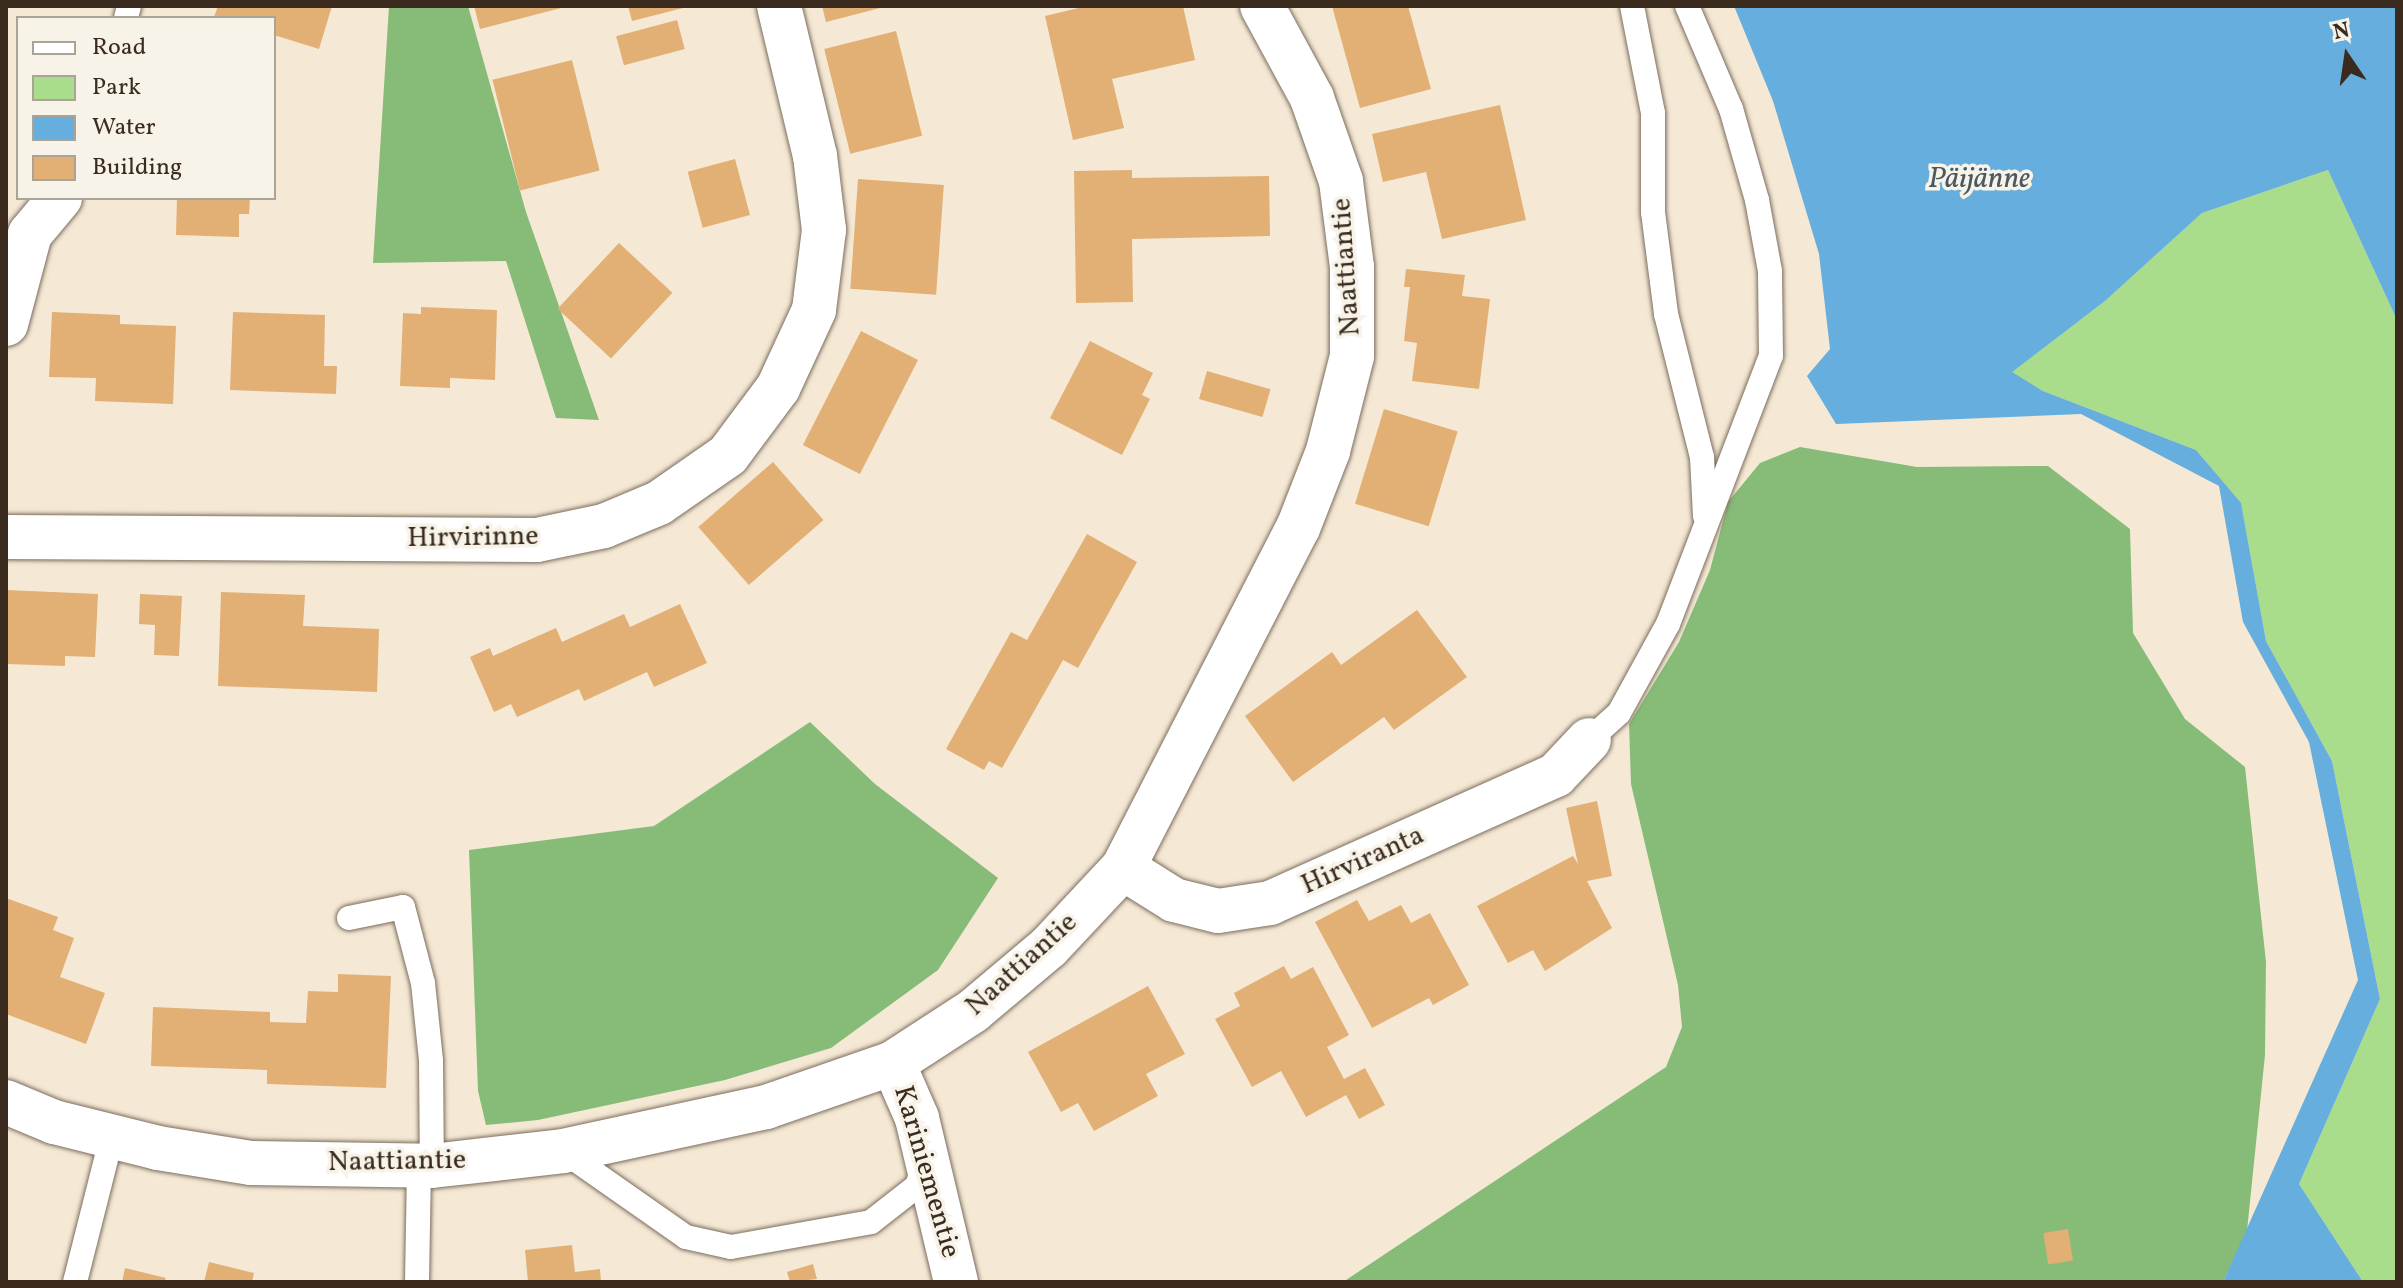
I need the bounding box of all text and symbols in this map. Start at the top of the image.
text: N [2330,15,2353,49]
legend [16,16,276,200]
north arrow [2307,16,2387,96]
text: Road [92,31,146,65]
text: Park [92,71,141,105]
text: Water [92,111,156,145]
text: Building [92,151,182,185]
water label: Päijänne [1928,161,2030,197]
street label: Naattiantie [1325,197,1369,337]
street label: Hirvirinne [407,520,539,556]
street label: Hirviranta [1297,819,1429,903]
street label: Naattiantie [959,906,1085,1024]
street label: Kariniementie [885,1082,967,1262]
street label: Naattiantie [328,1144,466,1180]

